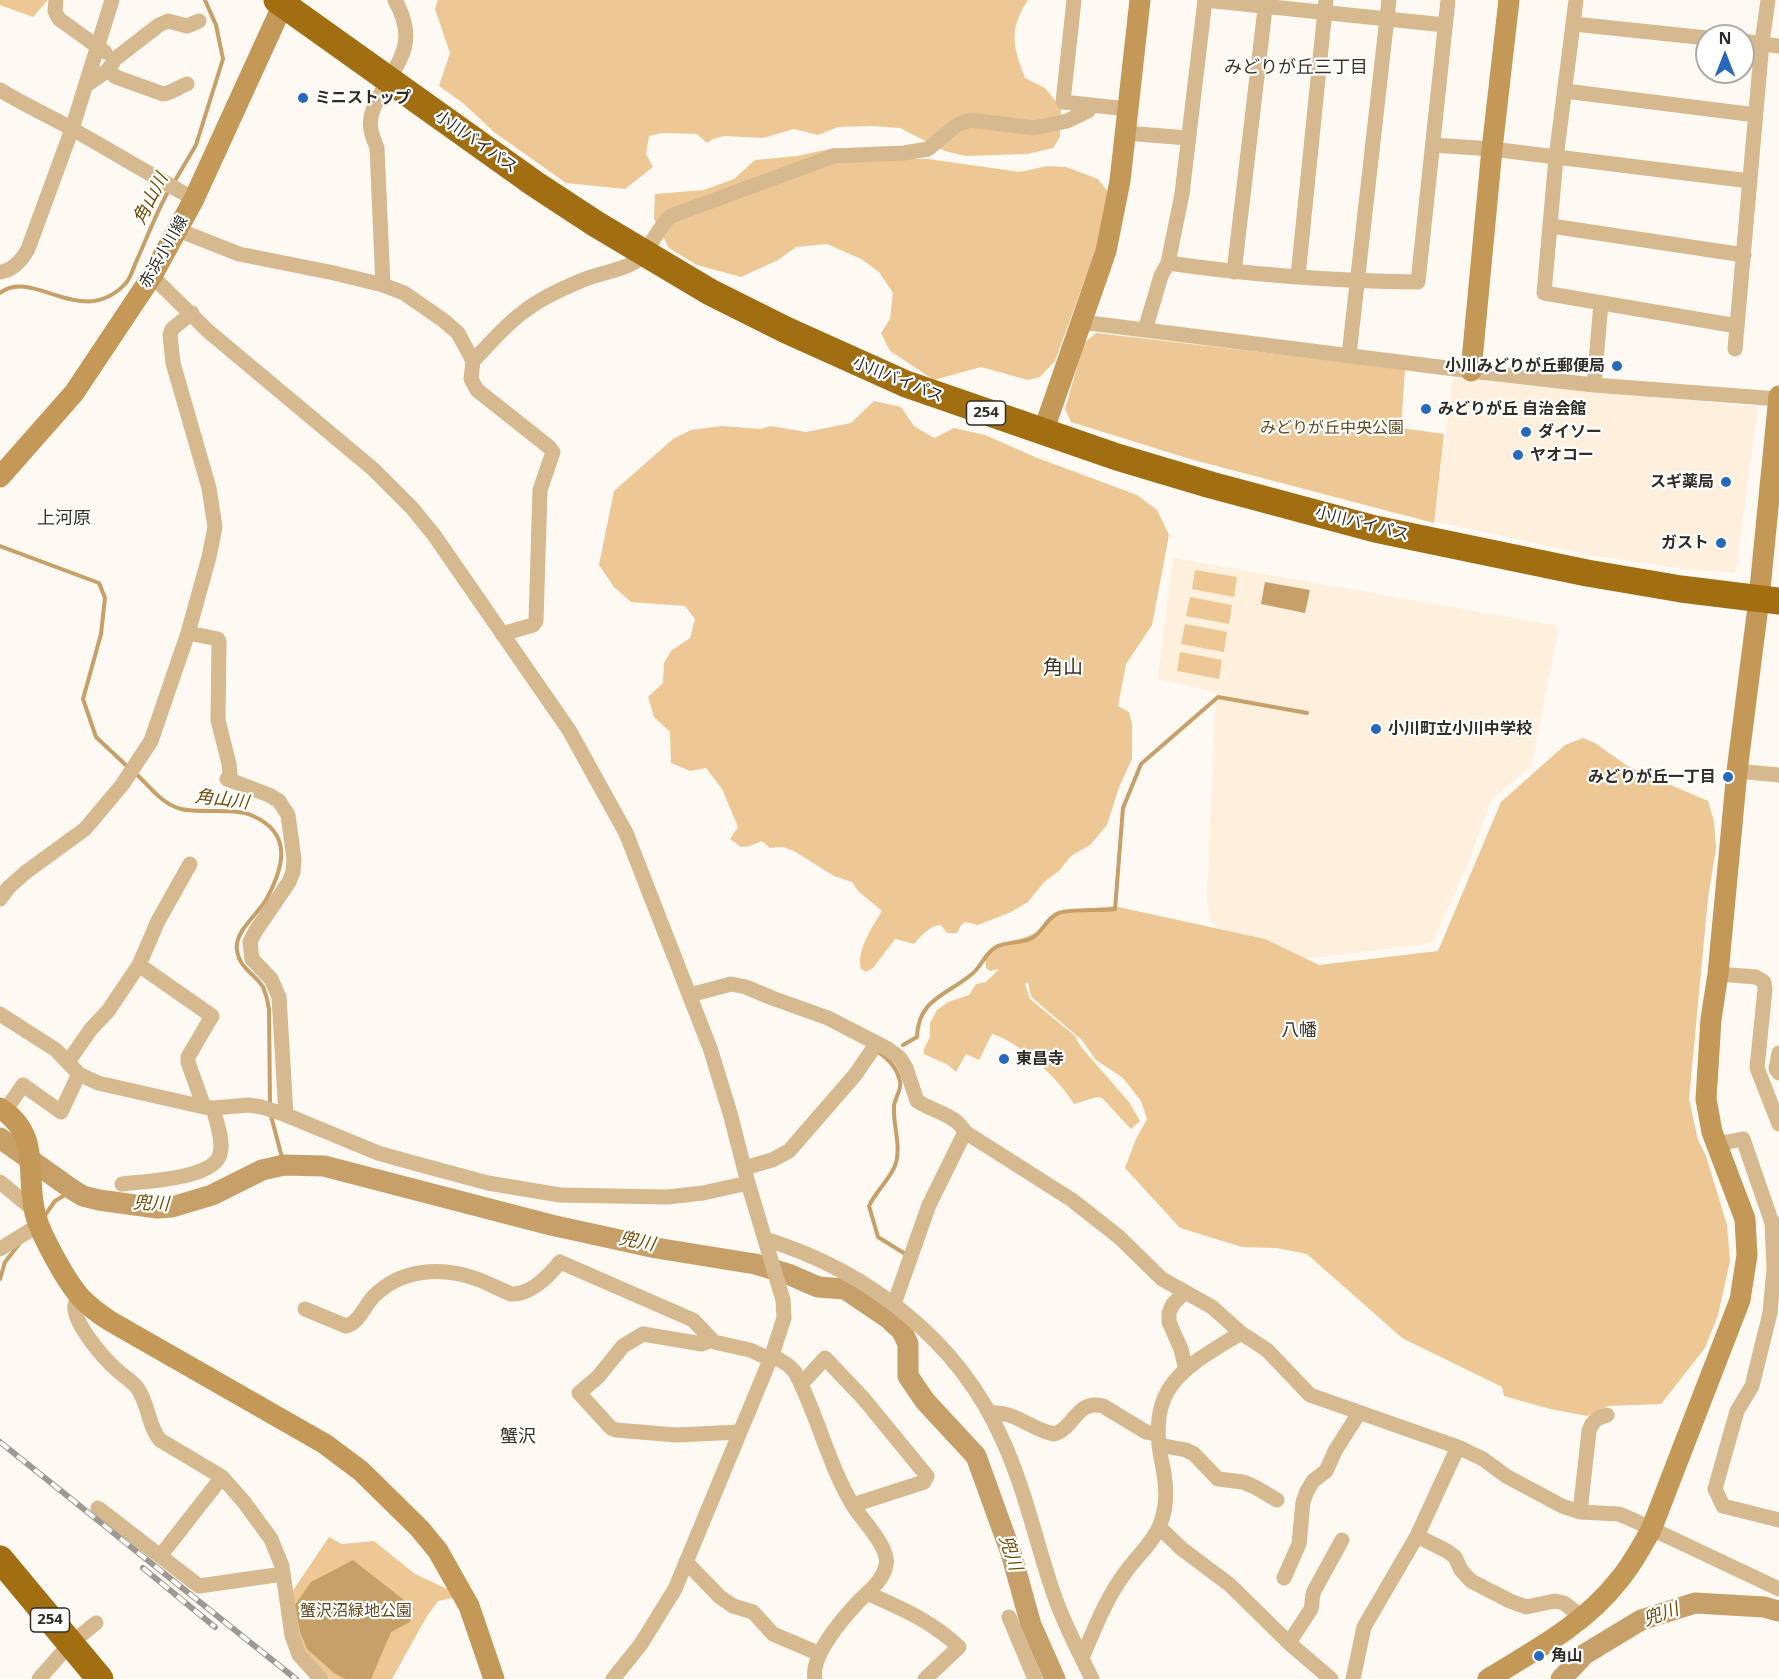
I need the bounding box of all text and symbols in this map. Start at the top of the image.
north arrow [1695,24,1755,84]
text: N [1718,27,1732,49]
district label: みどりが丘三丁目 [1224,57,1368,79]
place label: ミニストップ [315,88,411,108]
marker: ミニストップ [296,91,310,105]
street label: 小川バイパス [431,107,521,177]
water label: 角山川 [129,170,173,228]
street label: 赤浜小川線 [136,213,192,291]
street label: 小川バイパス [850,353,946,407]
place label: 小川みどりが丘郵便局 [1445,356,1605,376]
marker: 小川みどりが丘郵便局 [1610,359,1624,373]
place label: みどりが丘 自治会館 [1438,399,1586,419]
road number: 254 [966,401,1006,425]
marker: みどりが丘 自治会館 [1419,402,1433,416]
park label: みどりが丘中央公園 [1260,418,1404,438]
place label: ダイソー [1538,422,1602,442]
marker: ダイソー [1519,425,1533,439]
place label: ヤオコー [1530,445,1594,465]
marker: ヤオコー [1511,448,1525,462]
place label: スギ薬局 [1650,472,1714,492]
marker: スギ薬局 [1719,475,1733,489]
street label: 小川バイパス [1313,503,1411,545]
district label: 上河原 [37,508,91,530]
place label: ガスト [1661,533,1709,553]
marker: ガスト [1714,536,1728,550]
district label: 角山 [1043,656,1083,680]
place label: 小川町立小川中学校 [1388,719,1532,739]
marker: 小川町立小川中学校 [1369,722,1383,736]
place label: みどりが丘一丁目 [1588,767,1716,787]
marker: みどりが丘一丁目 [1721,770,1735,784]
water label: 角山川 [194,786,250,814]
district label: 八幡 [1281,1020,1317,1042]
place label: 東昌寺 [1016,1049,1064,1069]
marker: 東昌寺 [997,1052,1011,1066]
water label: 兜川 [132,1192,170,1216]
water label: 兜川 [617,1228,657,1256]
district label: 蟹沢 [500,1426,536,1448]
water label: 兜川 [994,1533,1026,1573]
water label: 兜川 [1640,1599,1682,1631]
park label: 蟹沢沼緑地公園 [300,1601,412,1621]
road number: 254 [31,1608,70,1632]
place label: 角山 [1551,1646,1583,1666]
marker: 角山 [1532,1649,1546,1663]

